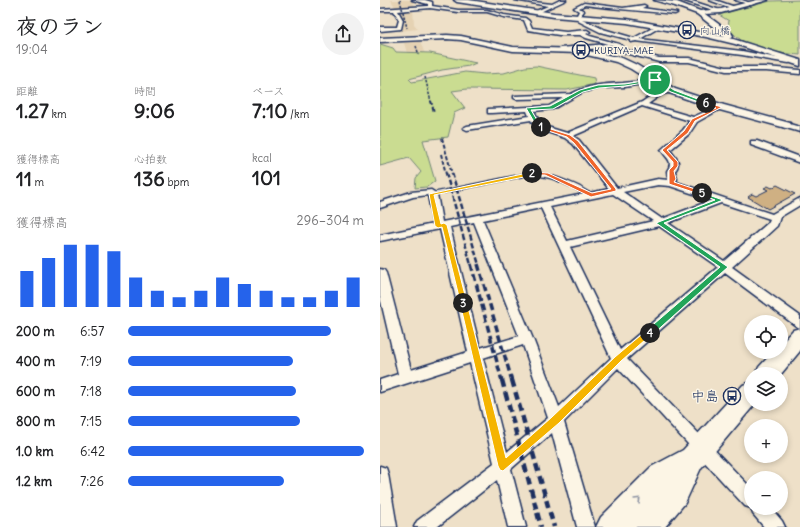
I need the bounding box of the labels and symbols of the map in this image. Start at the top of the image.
bus stop icon: 向山橋 [677,20,697,40]
place label: 向山橋 [700,24,730,37]
bus stop icon: KURIYA-MAE [571,40,591,60]
place label: KURIYA-MAE [594,44,654,57]
pin [638,63,672,97]
pin: 6 [696,93,716,113]
pin: 1 [531,117,551,137]
pin: 2 [522,163,542,183]
pin: 5 [692,183,712,203]
pin: 3 [453,293,473,313]
pin: 4 [640,323,660,343]
bus stop icon: 中島 [722,386,742,406]
place label: 中島 [691,387,719,405]
one-way arrow [633,497,641,505]

